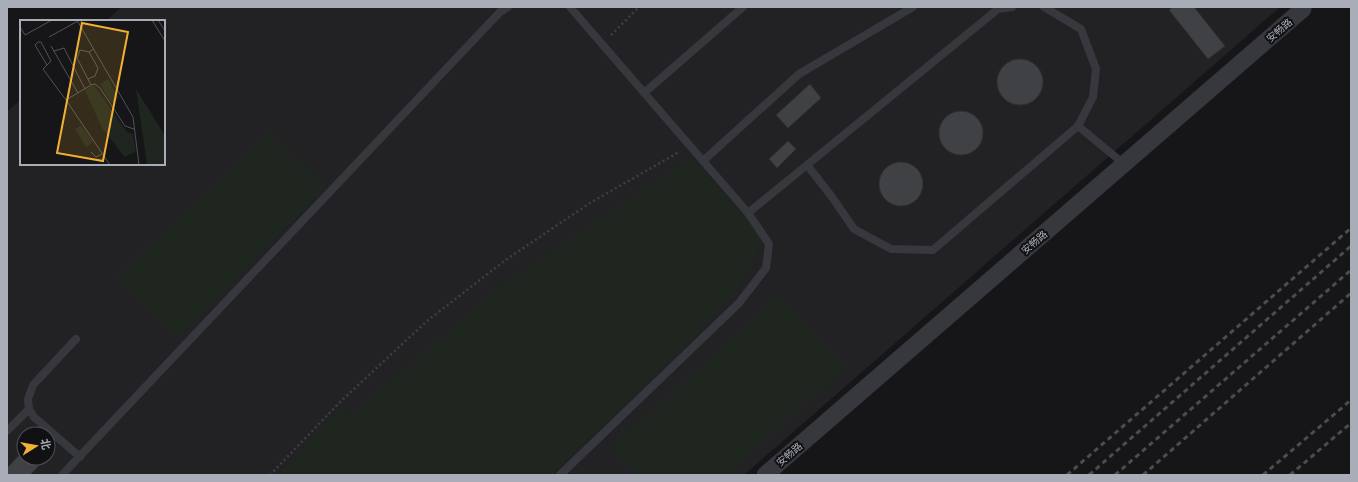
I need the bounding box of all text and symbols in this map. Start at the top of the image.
street label: 安畅路 [1263,15,1295,45]
inset map [20,20,165,165]
street label: 安畅路 [1018,227,1050,257]
north arrow [16,426,56,466]
text: 北 [38,437,55,451]
street label: 安畅路 [773,439,805,469]

